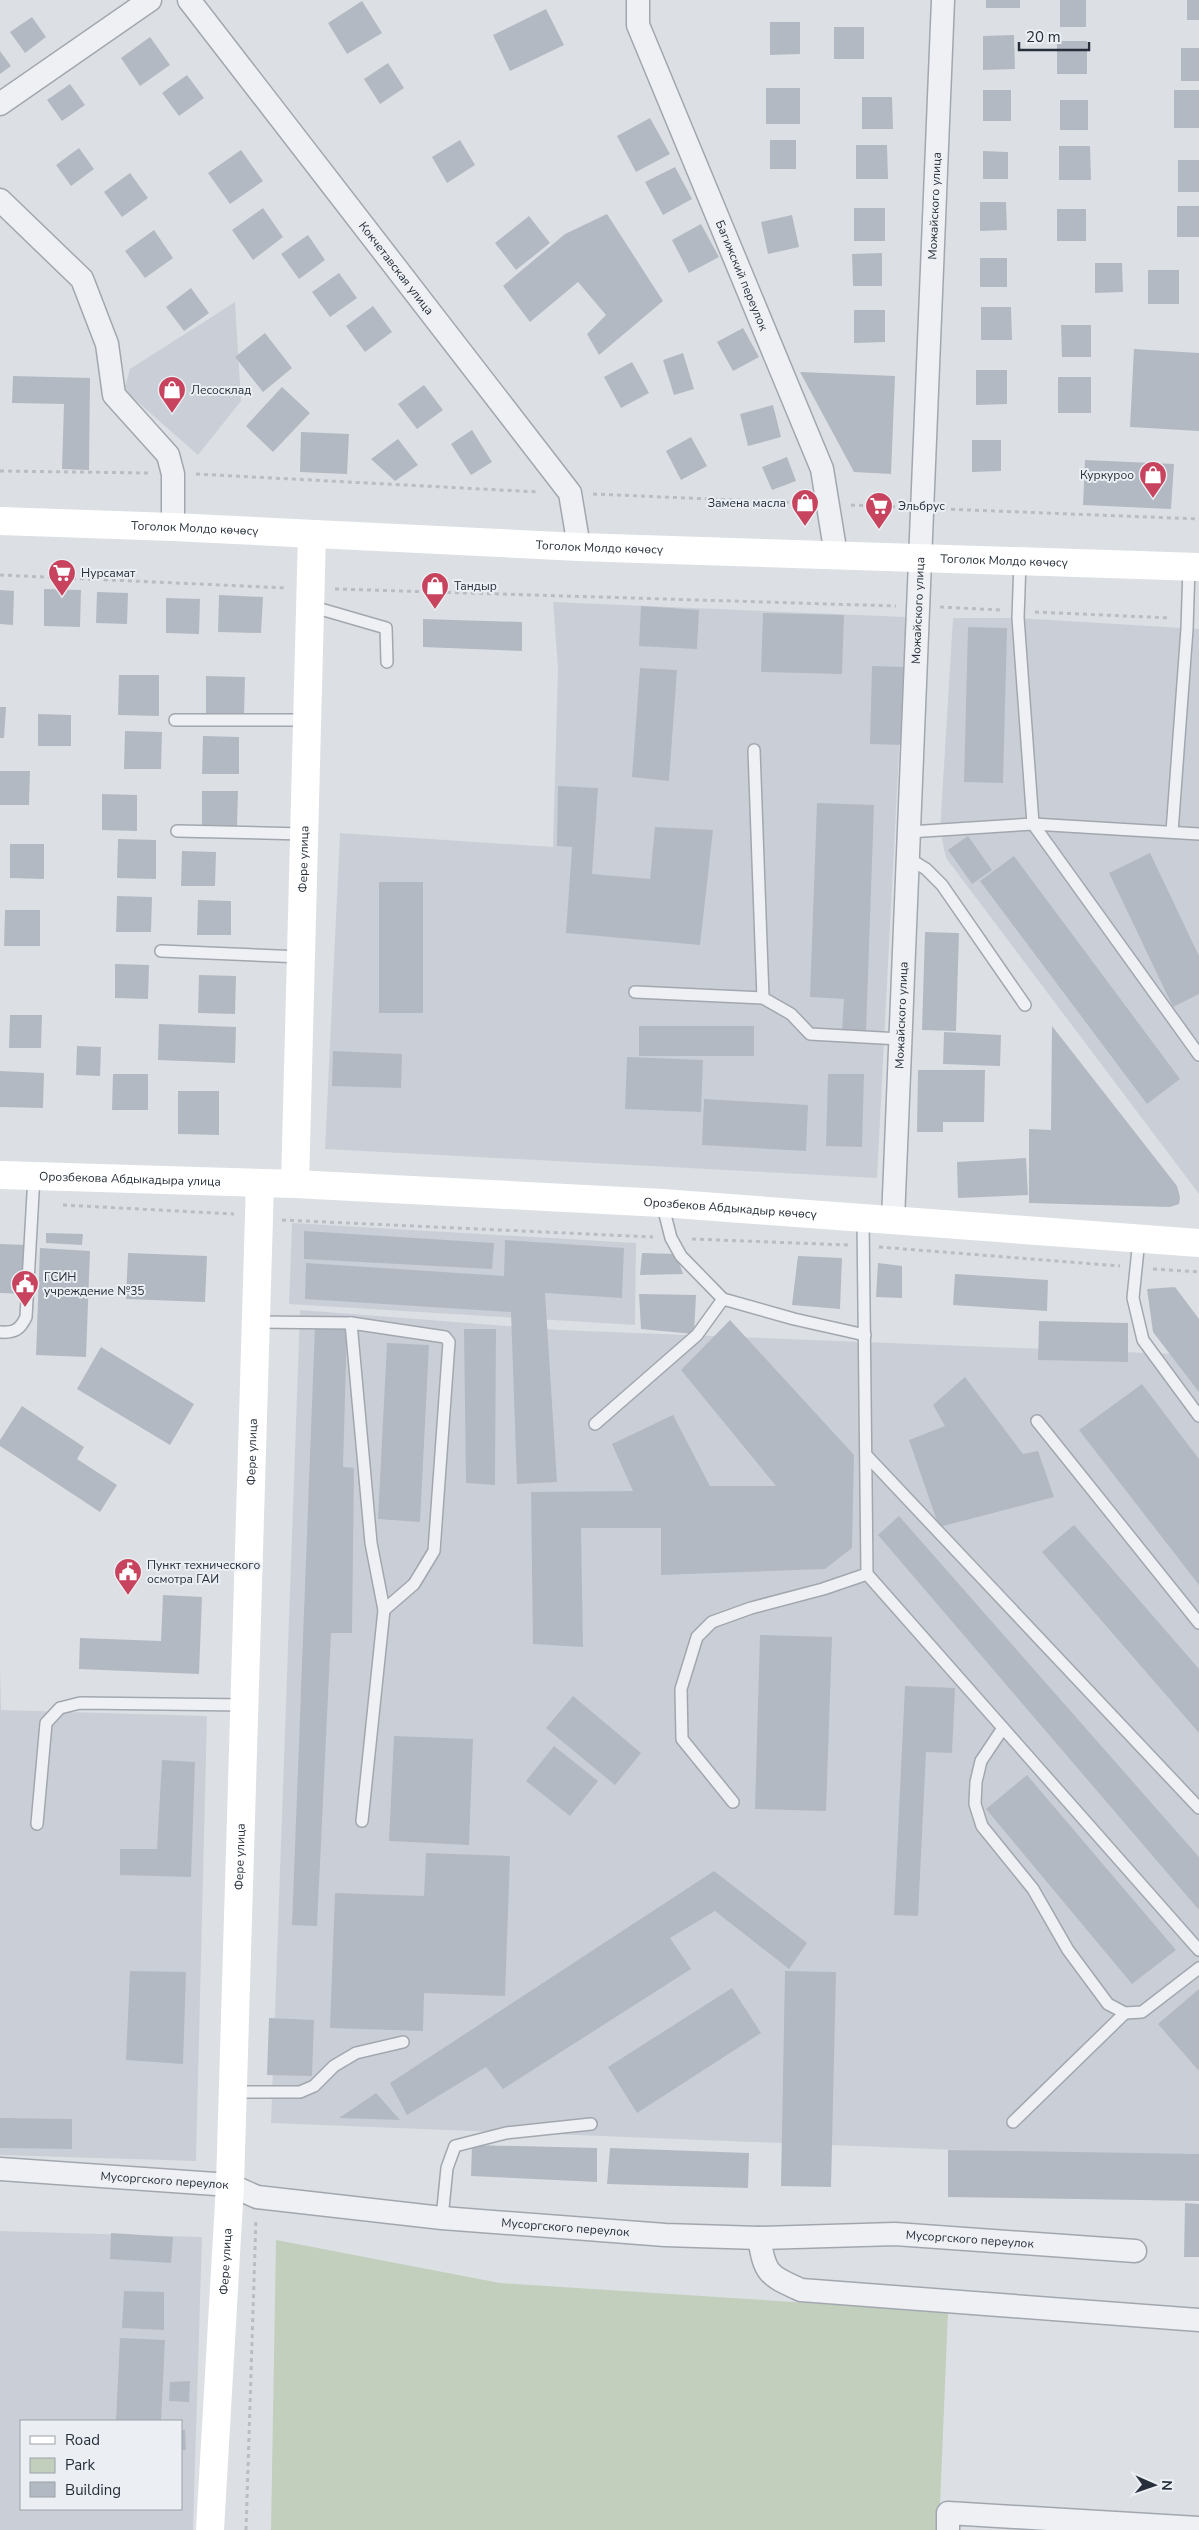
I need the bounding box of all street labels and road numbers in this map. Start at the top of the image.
street label: Можайского улица [924,152,945,260]
street label: Кокчетавская улица [355,218,437,318]
street label: Багижский переулок [712,218,772,334]
street label: Тоголок Молдо көчөсү [131,518,260,539]
street label: Тоголок Молдо көчөсү [535,537,664,558]
street label: Тоголок Молдо көчөсү [940,551,1069,571]
street label: Можайского улица [908,557,928,664]
street label: Фере улица [295,825,312,893]
street label: Можайского улица [891,961,912,1069]
street label: Орозбекова Абдыкадыра улица [39,1168,221,1190]
street label: Орозбеков Абдыкадыр көчөсү [643,1194,818,1223]
street label: Фере улица [243,1418,261,1486]
street label: Фере улица [231,1823,249,1890]
street label: Мусоргского переулок [100,2168,230,2193]
street label: Мусоргского переулок [501,2215,631,2240]
street label: Мусоргского переулок [905,2227,1035,2252]
street label: Фере улица [216,2228,235,2295]

